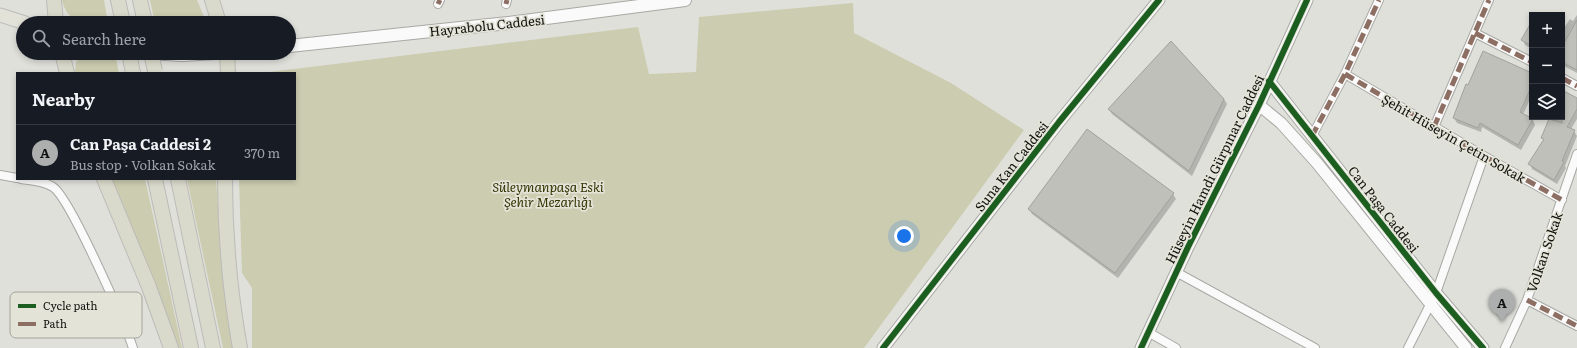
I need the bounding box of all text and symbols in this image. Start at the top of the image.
street label: Hayrabolu Caddesi [428,9,546,41]
map controls [1529,12,1565,120]
button: + [1529,12,1565,48]
search box [16,16,296,60]
icon: search [30,27,52,49]
text: Search here [62,27,146,50]
button: − [1529,48,1565,84]
street label: Hüseyin Hamdi Gürpınar Caddesi [1160,71,1269,267]
button: layers [1529,84,1565,120]
text: Nearby [32,86,95,111]
street label: Şehit Hüseyin Çetin Sokak [1378,89,1530,188]
street label: Suna Kan Caddesi [970,116,1053,215]
text: Can Paşa Caddesi 2 [70,132,211,155]
text: A [40,143,50,162]
text: 370 m [244,143,280,162]
text: Bus stop · Volkan Sokak [70,155,215,174]
street label: Can Paşa Caddesi [1344,162,1424,257]
park label: Süleymanpaşa Eski Şehir Mezarlığı [492,177,604,211]
street label: Volkan Sokak [1521,208,1567,295]
your location [894,226,914,246]
pin: A [1489,289,1515,322]
legend [10,292,142,338]
text: Cycle path [43,297,98,313]
text: Path [43,315,67,331]

